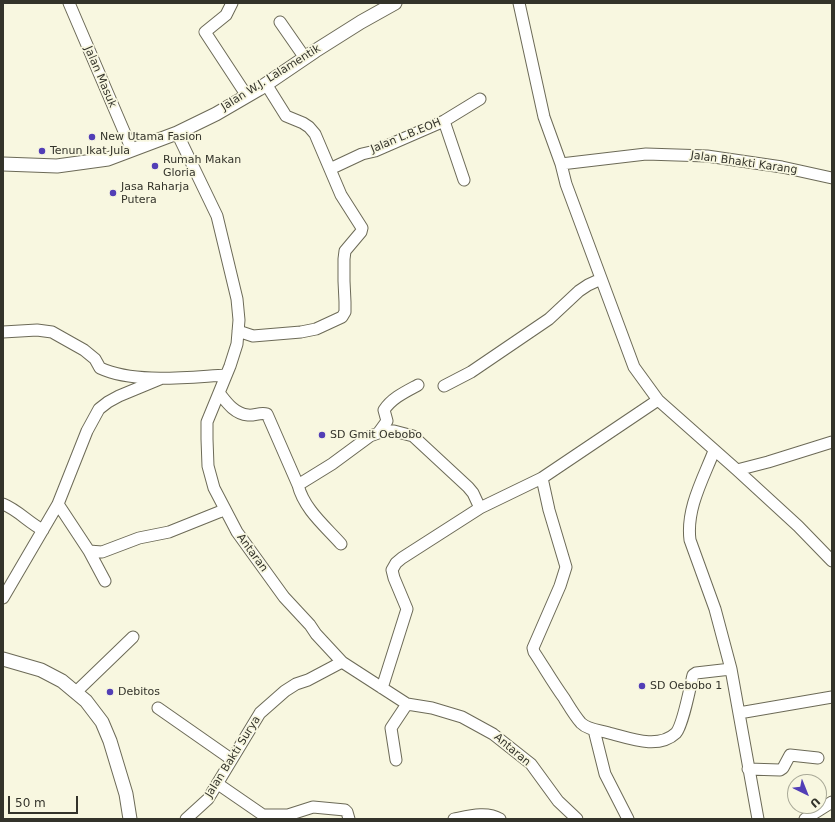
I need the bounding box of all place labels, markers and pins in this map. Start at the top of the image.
place label: New Utama Fasion [100,130,202,144]
marker: New Utama Fasion [87,132,97,142]
place label: Tenun Ikat Jula [50,144,130,158]
marker: Tenun Ikat Jula [37,146,47,156]
place label: Rumah Makan Gloria [163,153,241,179]
marker: Rumah Makan Gloria [150,161,160,171]
place label: Jasa Raharja Putera [121,180,189,206]
marker: Jasa Raharja Putera [108,188,118,198]
place label: SD Gmit Oebobo [330,428,422,442]
marker: SD Gmit Oebobo [317,430,327,440]
place label: SD Oebobo 1 [650,679,722,693]
marker: SD Oebobo 1 [637,681,647,691]
place label: Debitos [118,685,160,699]
marker: Debitos [105,687,115,697]

